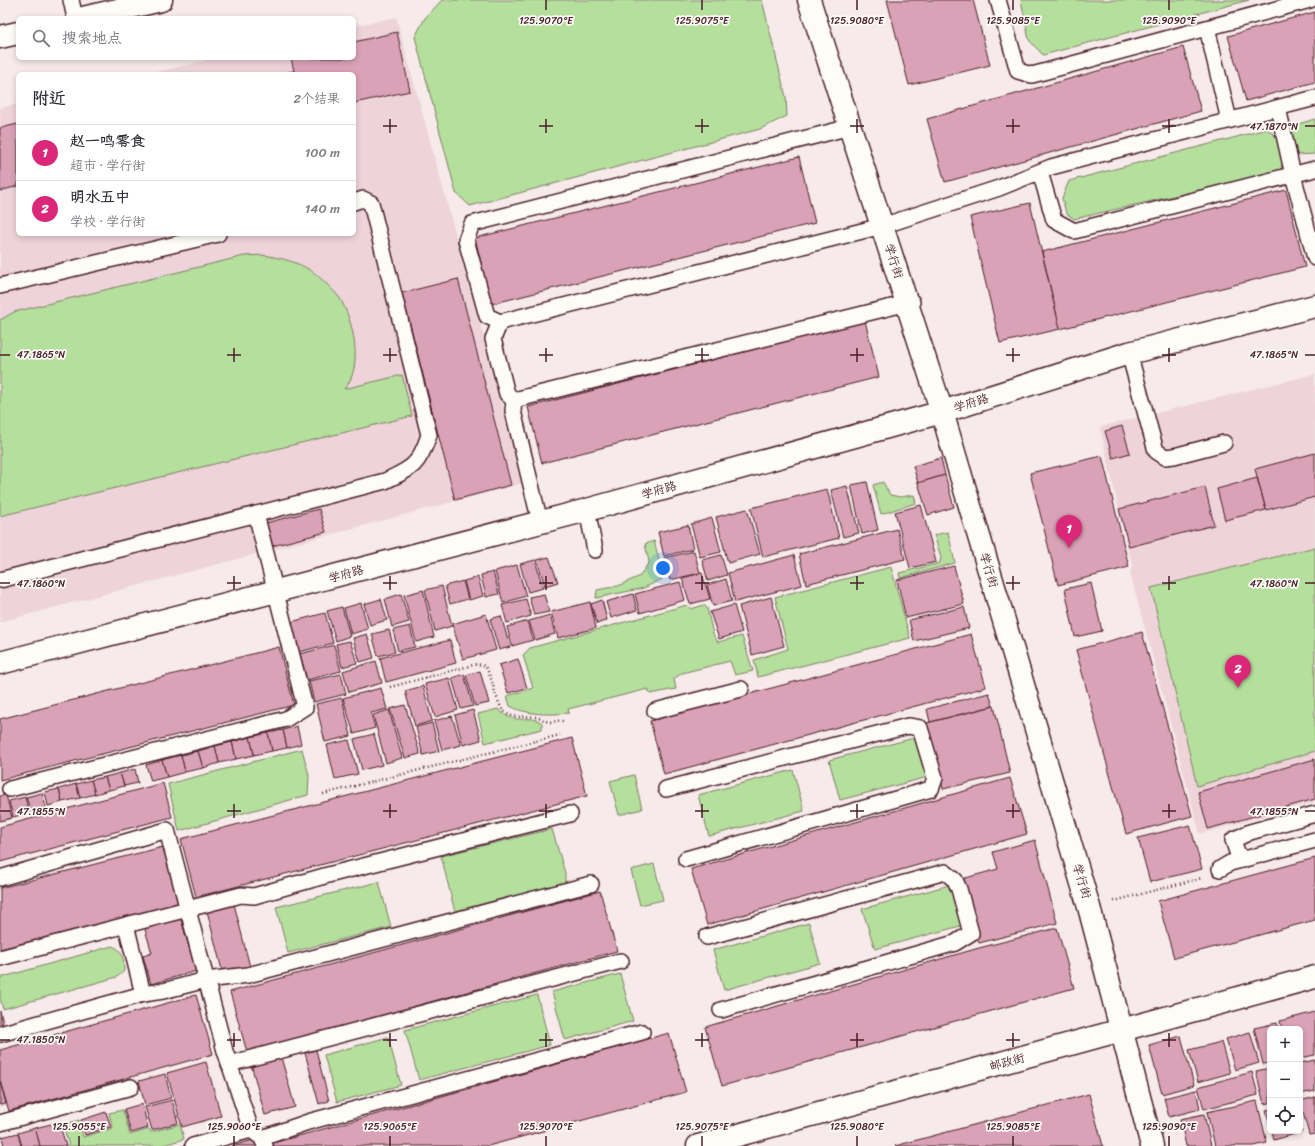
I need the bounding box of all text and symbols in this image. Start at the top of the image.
text: 125.9070°E [519,12,574,30]
text: 125.9075°E [675,12,730,30]
text: 125.9080°E [830,12,885,30]
text: 125.9085°E [986,12,1041,30]
text: 125.9090°E [1142,12,1197,30]
search box [16,16,356,60]
text: 搜索地点 [62,25,122,51]
icon: search [30,27,52,49]
text: 附近 [32,83,66,113]
text: 2个结果 [293,87,340,110]
text: 47.1870°N [1250,118,1298,136]
text: 赵一鸣零食 [70,128,145,154]
text: 1 [42,141,48,164]
text: 100 m [305,141,340,164]
text: 超市 · 学行街 [70,154,145,177]
text: 明水五中 [70,184,130,210]
text: 2 [41,197,49,220]
text: 140 m [305,197,340,220]
text: 学校 · 学行街 [70,210,145,233]
street label: 学行街 [878,240,910,282]
text: 47.1865°N [17,346,65,364]
text: 47.1865°N [1250,346,1298,364]
street label: 学府路 [951,387,991,419]
street label: 学府路 [639,474,679,506]
pin: 1 [1056,515,1082,548]
street label: 学行街 [973,550,1005,590]
your location [653,558,673,578]
street label: 学府路 [326,559,366,589]
text: 47.1860°N [17,575,65,593]
text: 47.1860°N [1250,575,1298,593]
pin: 2 [1225,655,1251,688]
text: 47.1855°N [17,803,65,821]
text: 47.1855°N [1250,803,1298,821]
street label: 学行街 [1066,861,1098,901]
map controls [1267,1026,1303,1134]
button: + [1267,1026,1303,1062]
text: 47.1850°N [17,1031,66,1049]
street label: 邮政街 [987,1047,1027,1077]
button: − [1267,1062,1303,1098]
button: locate [1267,1098,1303,1134]
text: 125.9055°E [52,1118,107,1136]
text: 125.9060°E [207,1118,262,1136]
text: 125.9065°E [363,1118,418,1136]
text: 125.9070°E [519,1118,574,1136]
text: 125.9075°E [675,1118,730,1136]
text: 125.9080°E [830,1118,885,1136]
text: 125.9085°E [986,1118,1041,1136]
text: 125.9090°E [1142,1118,1197,1136]

